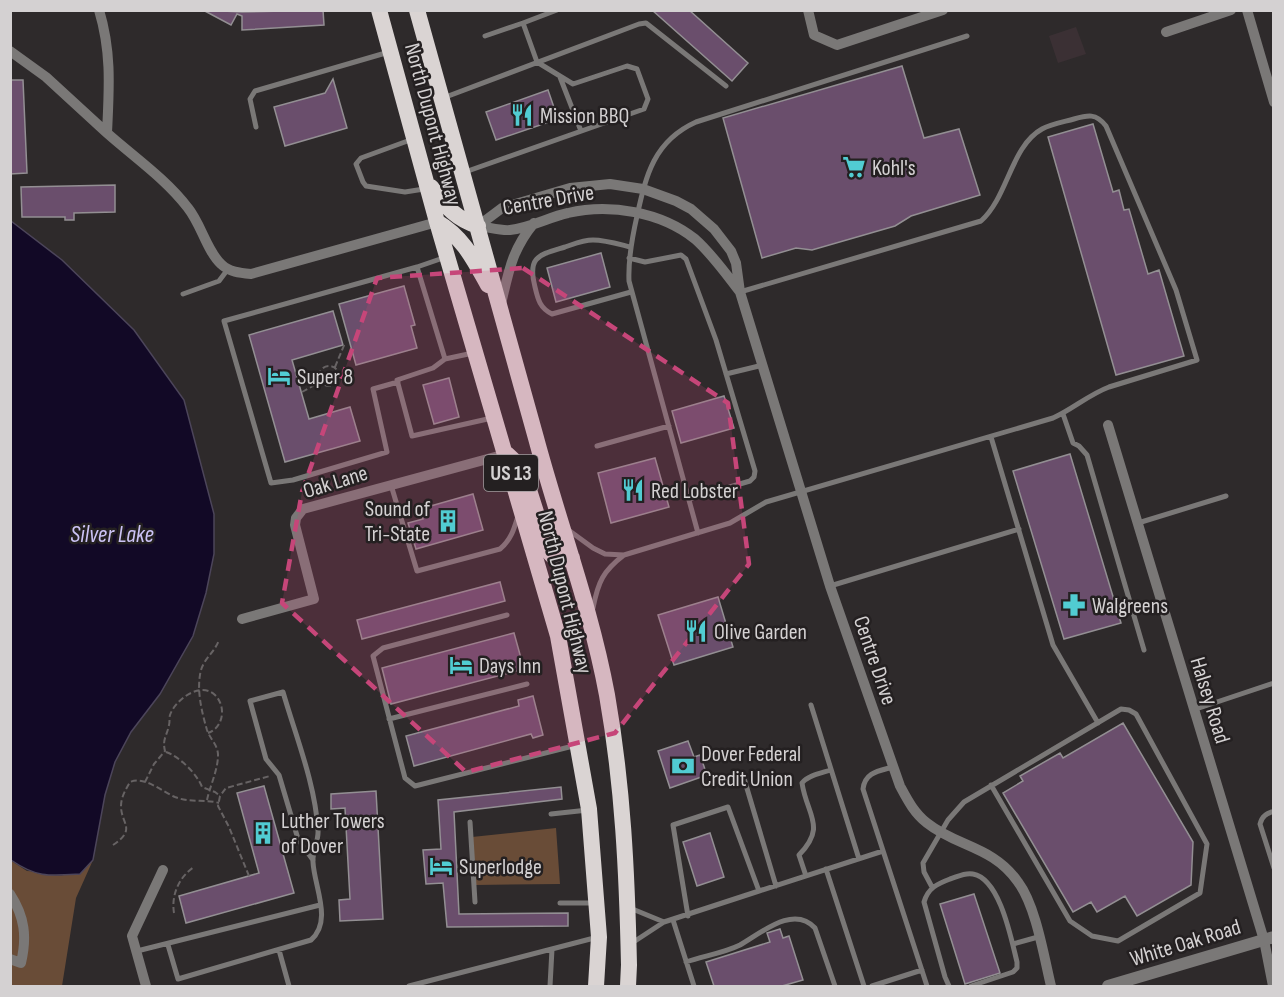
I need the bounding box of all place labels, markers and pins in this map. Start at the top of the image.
restaurant icon: Mission BBQ [509,102,535,128]
place label: Mission BBQ [540,103,629,130]
supermarket icon: Kohl's [841,154,867,180]
place label: Kohl's [872,155,916,182]
hotel icon: Super 8 [266,363,292,389]
place label: Super 8 [297,364,353,391]
restaurant icon: Red Lobster [620,477,646,503]
place label: Red Lobster [651,478,738,505]
place label: Sound of Tri-State [365,496,431,548]
building icon: Sound of Tri-State [435,508,461,534]
pharmacy icon: Walgreens [1061,592,1087,618]
place label: Walgreens [1092,593,1168,620]
restaurant icon: Olive Garden [683,618,709,644]
place label: Olive Garden [714,619,807,646]
hotel icon: Days Inn [448,652,474,678]
place label: Days Inn [479,653,541,680]
place label: Dover Federal Credit Union [701,741,801,793]
bank icon: Dover Federal Credit Union [670,753,696,779]
place label: Luther Towers of Dover [281,808,385,860]
building icon: Luther Towers of Dover [250,820,276,846]
hotel icon: Superlodge [428,853,454,879]
place label: Superlodge [459,854,542,881]

